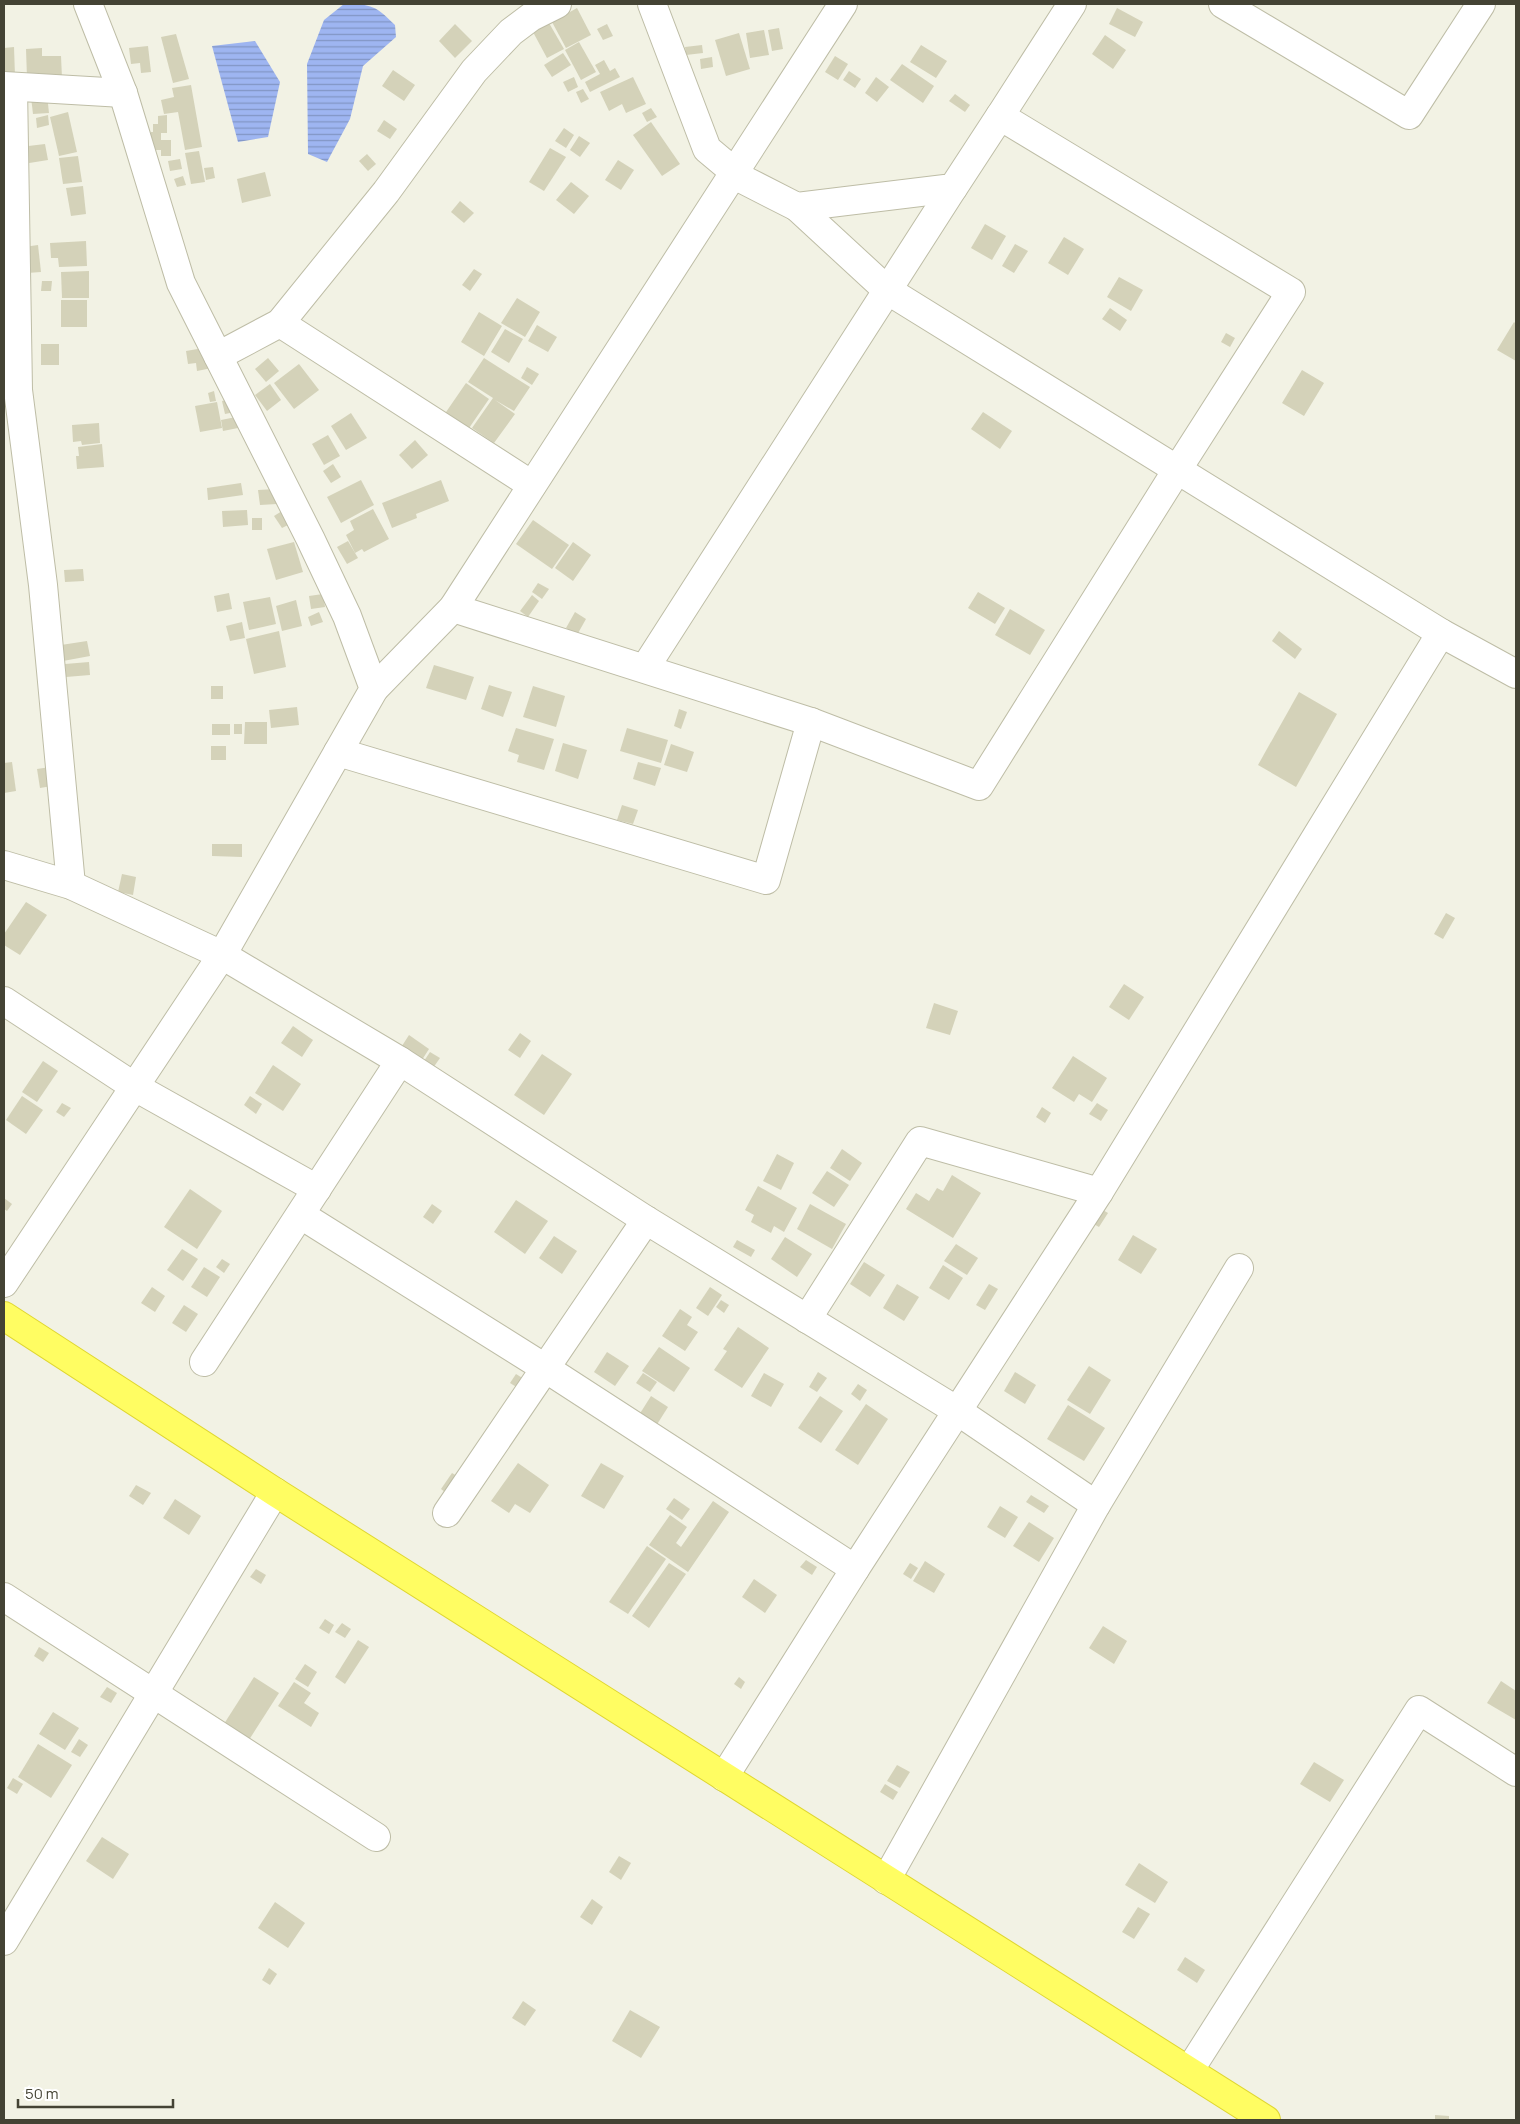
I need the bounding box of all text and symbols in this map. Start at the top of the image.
scale bar [18,2076,172,2108]
text: 50 m [25,2083,59,2104]

